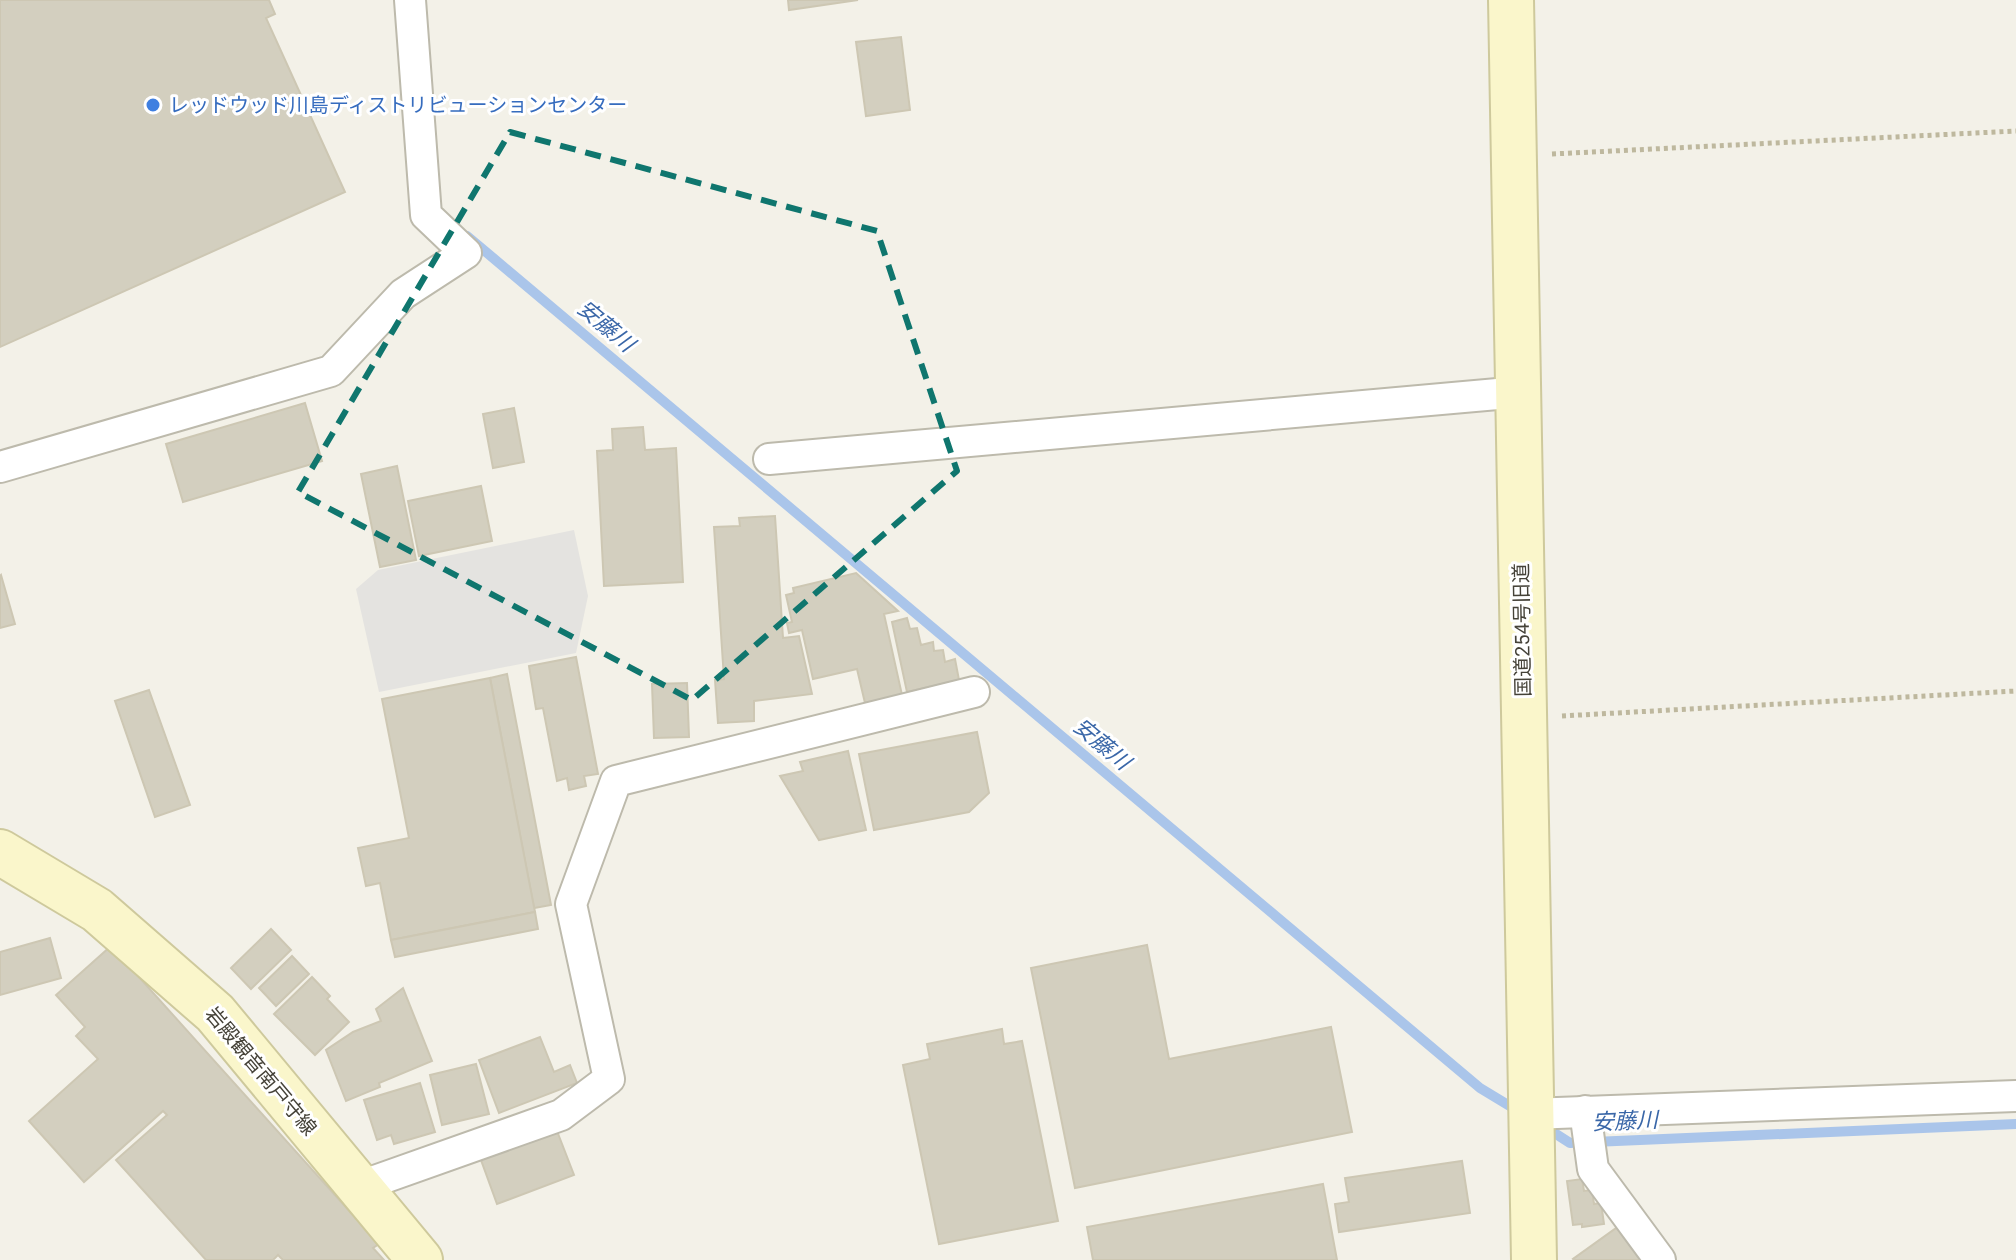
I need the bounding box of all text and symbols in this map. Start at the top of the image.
place label: レッドウッド川島ディストリビューションセンター [169,93,627,117]
marker: レッドウッド川島ディストリビューションセンター [144,96,162,114]
water label: 安藤川 [573,295,641,358]
street label: 国道254号旧道 [1509,563,1535,697]
water label: 安藤川 [1069,713,1137,776]
street label: 岩殿観音南戸守線 [200,1002,322,1140]
water label: 安藤川 [1592,1107,1660,1135]

